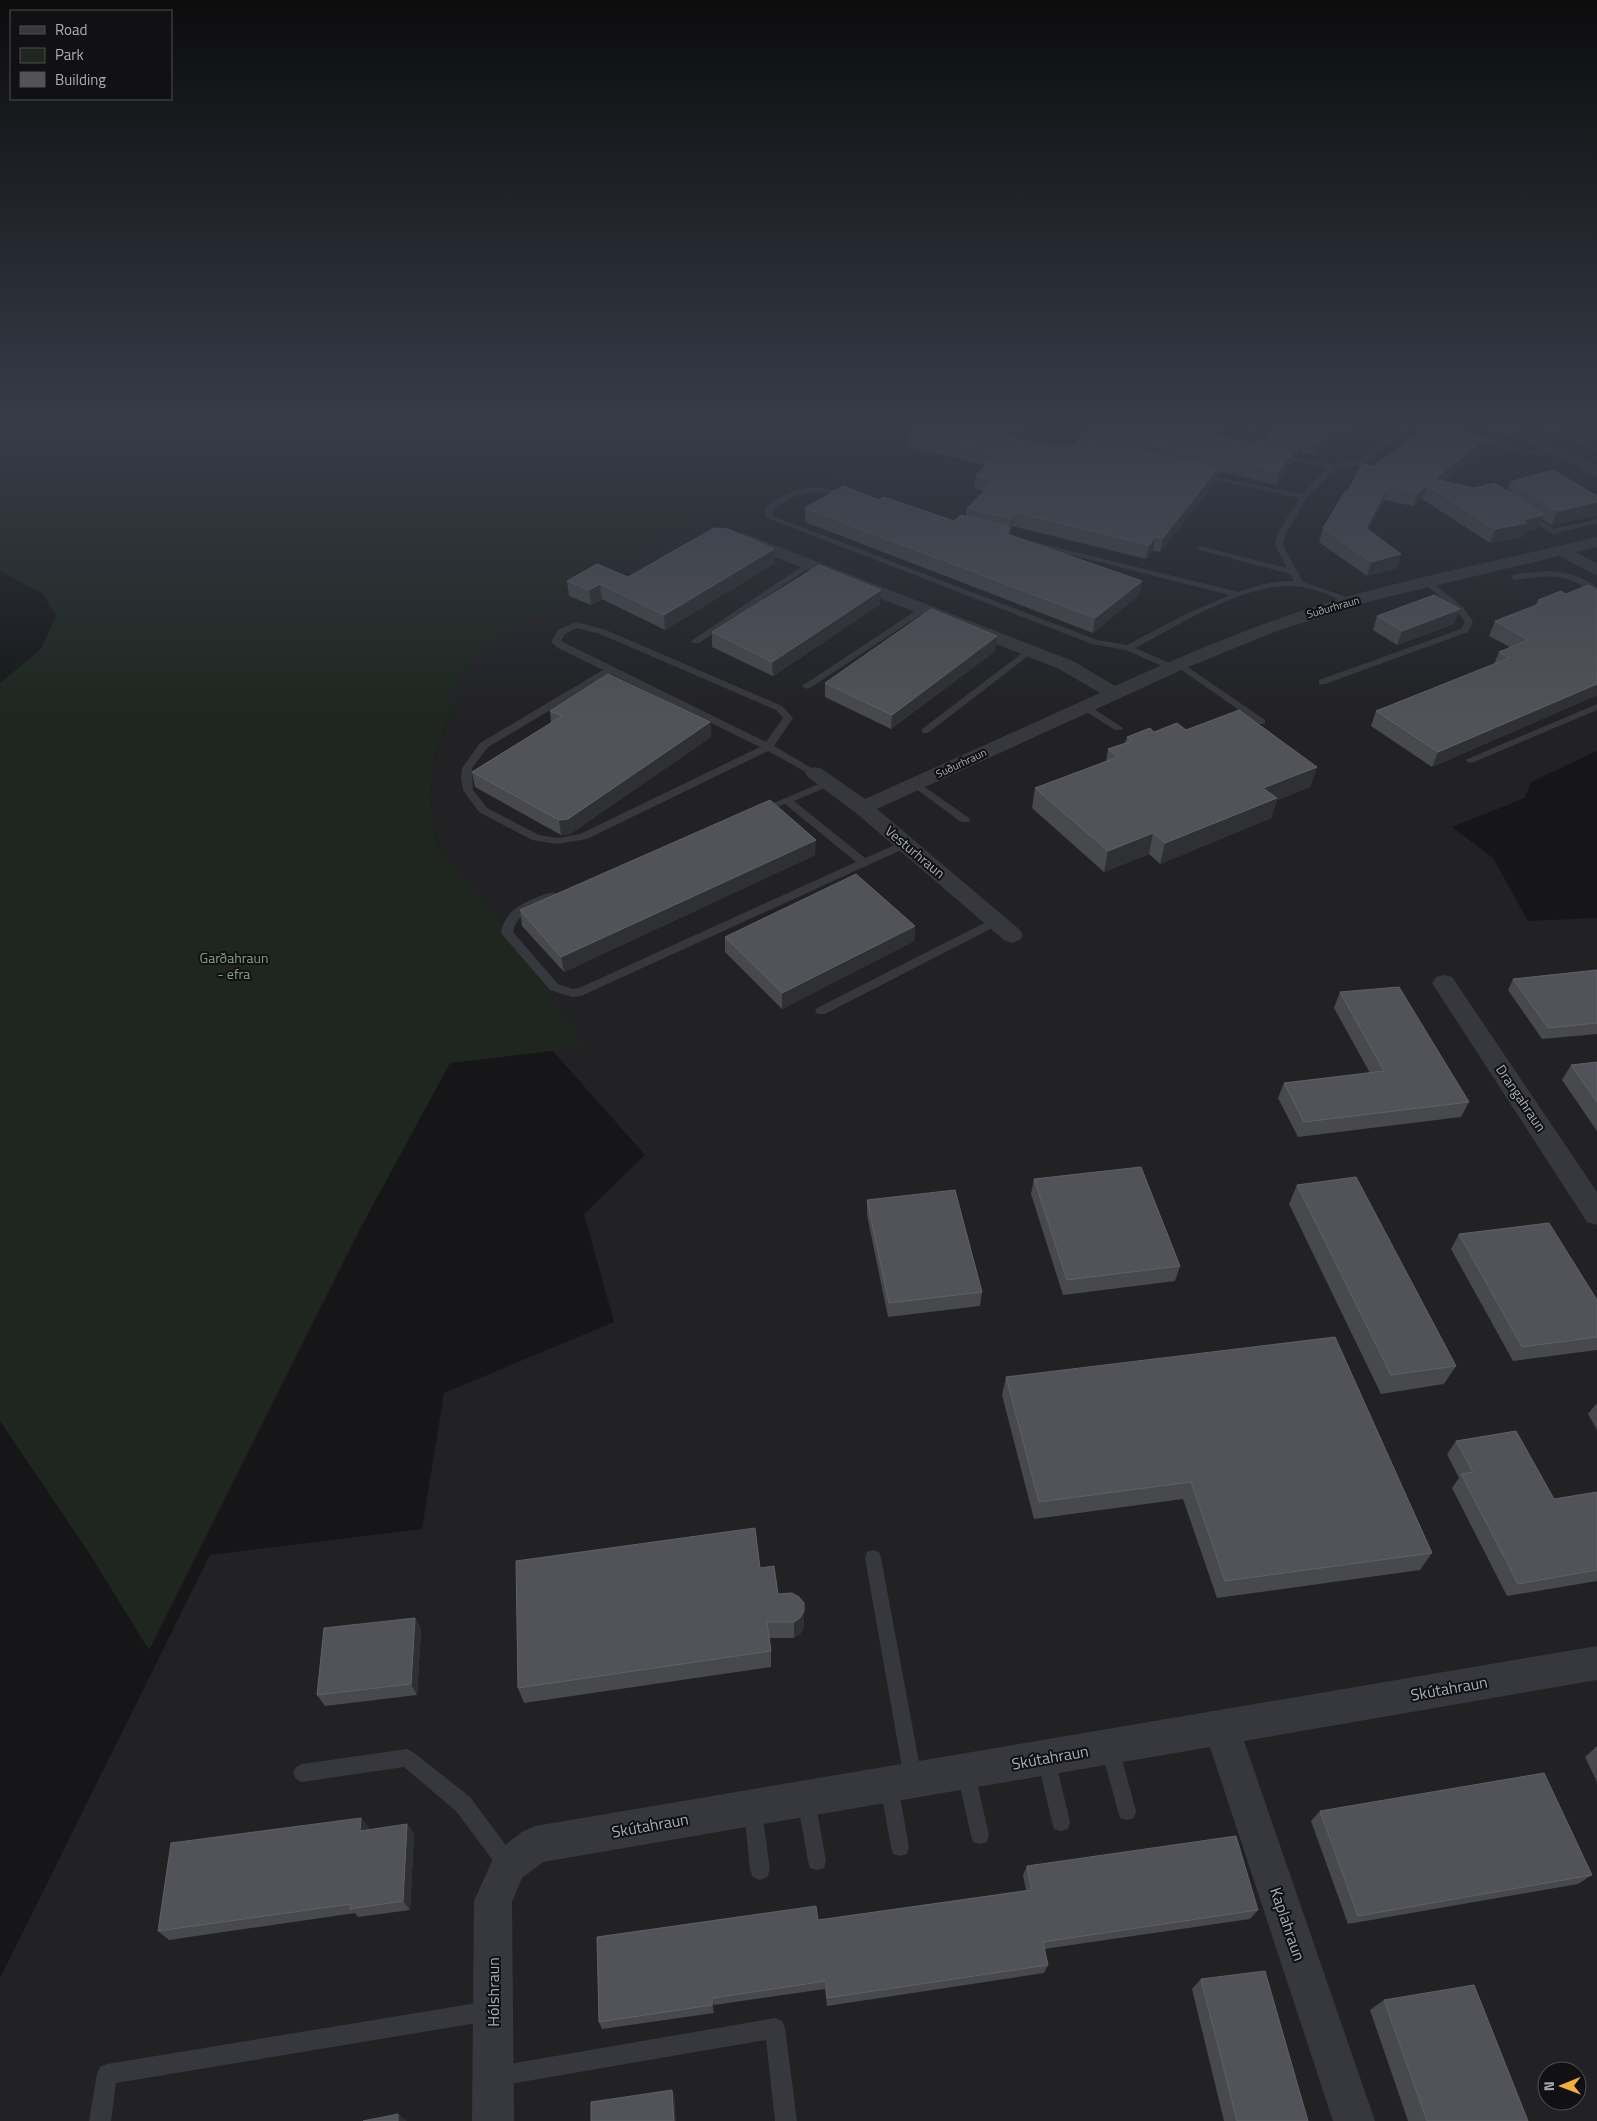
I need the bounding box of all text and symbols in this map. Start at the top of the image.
legend [10,10,172,100]
text: Road [55,18,87,41]
text: Park [55,43,84,66]
text: Building [55,68,106,91]
street label: Suðurhraun [1305,592,1361,622]
street label: Suðurhraun [933,744,989,782]
street label: Vesturhraun [881,820,950,883]
park label: Garðahraun - efra [200,947,268,984]
street label: Drangahraun [1491,1060,1552,1135]
street label: Skútahraun [1409,1669,1489,1707]
street label: Skútahraun [1010,1738,1090,1776]
street label: Skútahraun [610,1806,690,1844]
street label: Kaplahraun [1264,1884,1312,1964]
street label: Hólshraun [481,1957,505,2027]
north arrow [1537,2061,1587,2111]
text: N [1538,2081,1559,2091]

